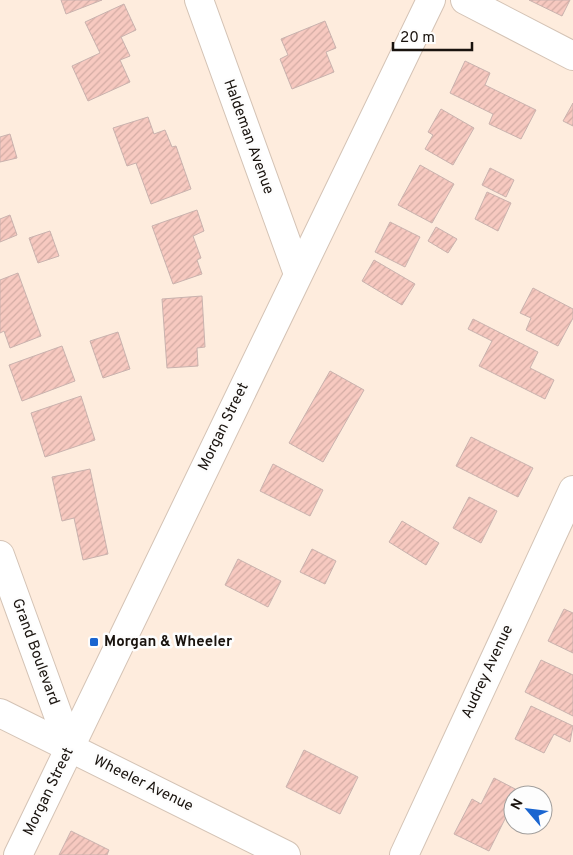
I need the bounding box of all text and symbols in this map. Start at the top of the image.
scale bar [393,20,472,52]
text: 20 m [400,29,435,48]
street label: Haldeman Avenue [218,77,278,197]
street label: Morgan Street [194,380,254,474]
street label: Grand Boulevard [7,596,63,708]
street label: Audrey Avenue [458,622,518,722]
place label: Morgan & Wheeler [104,633,233,652]
marker: Morgan & Wheeler [88,636,100,648]
street label: Morgan Street [19,745,79,839]
street label: Wheeler Avenue [90,752,196,816]
north arrow [503,785,553,835]
text: N [508,796,528,813]

